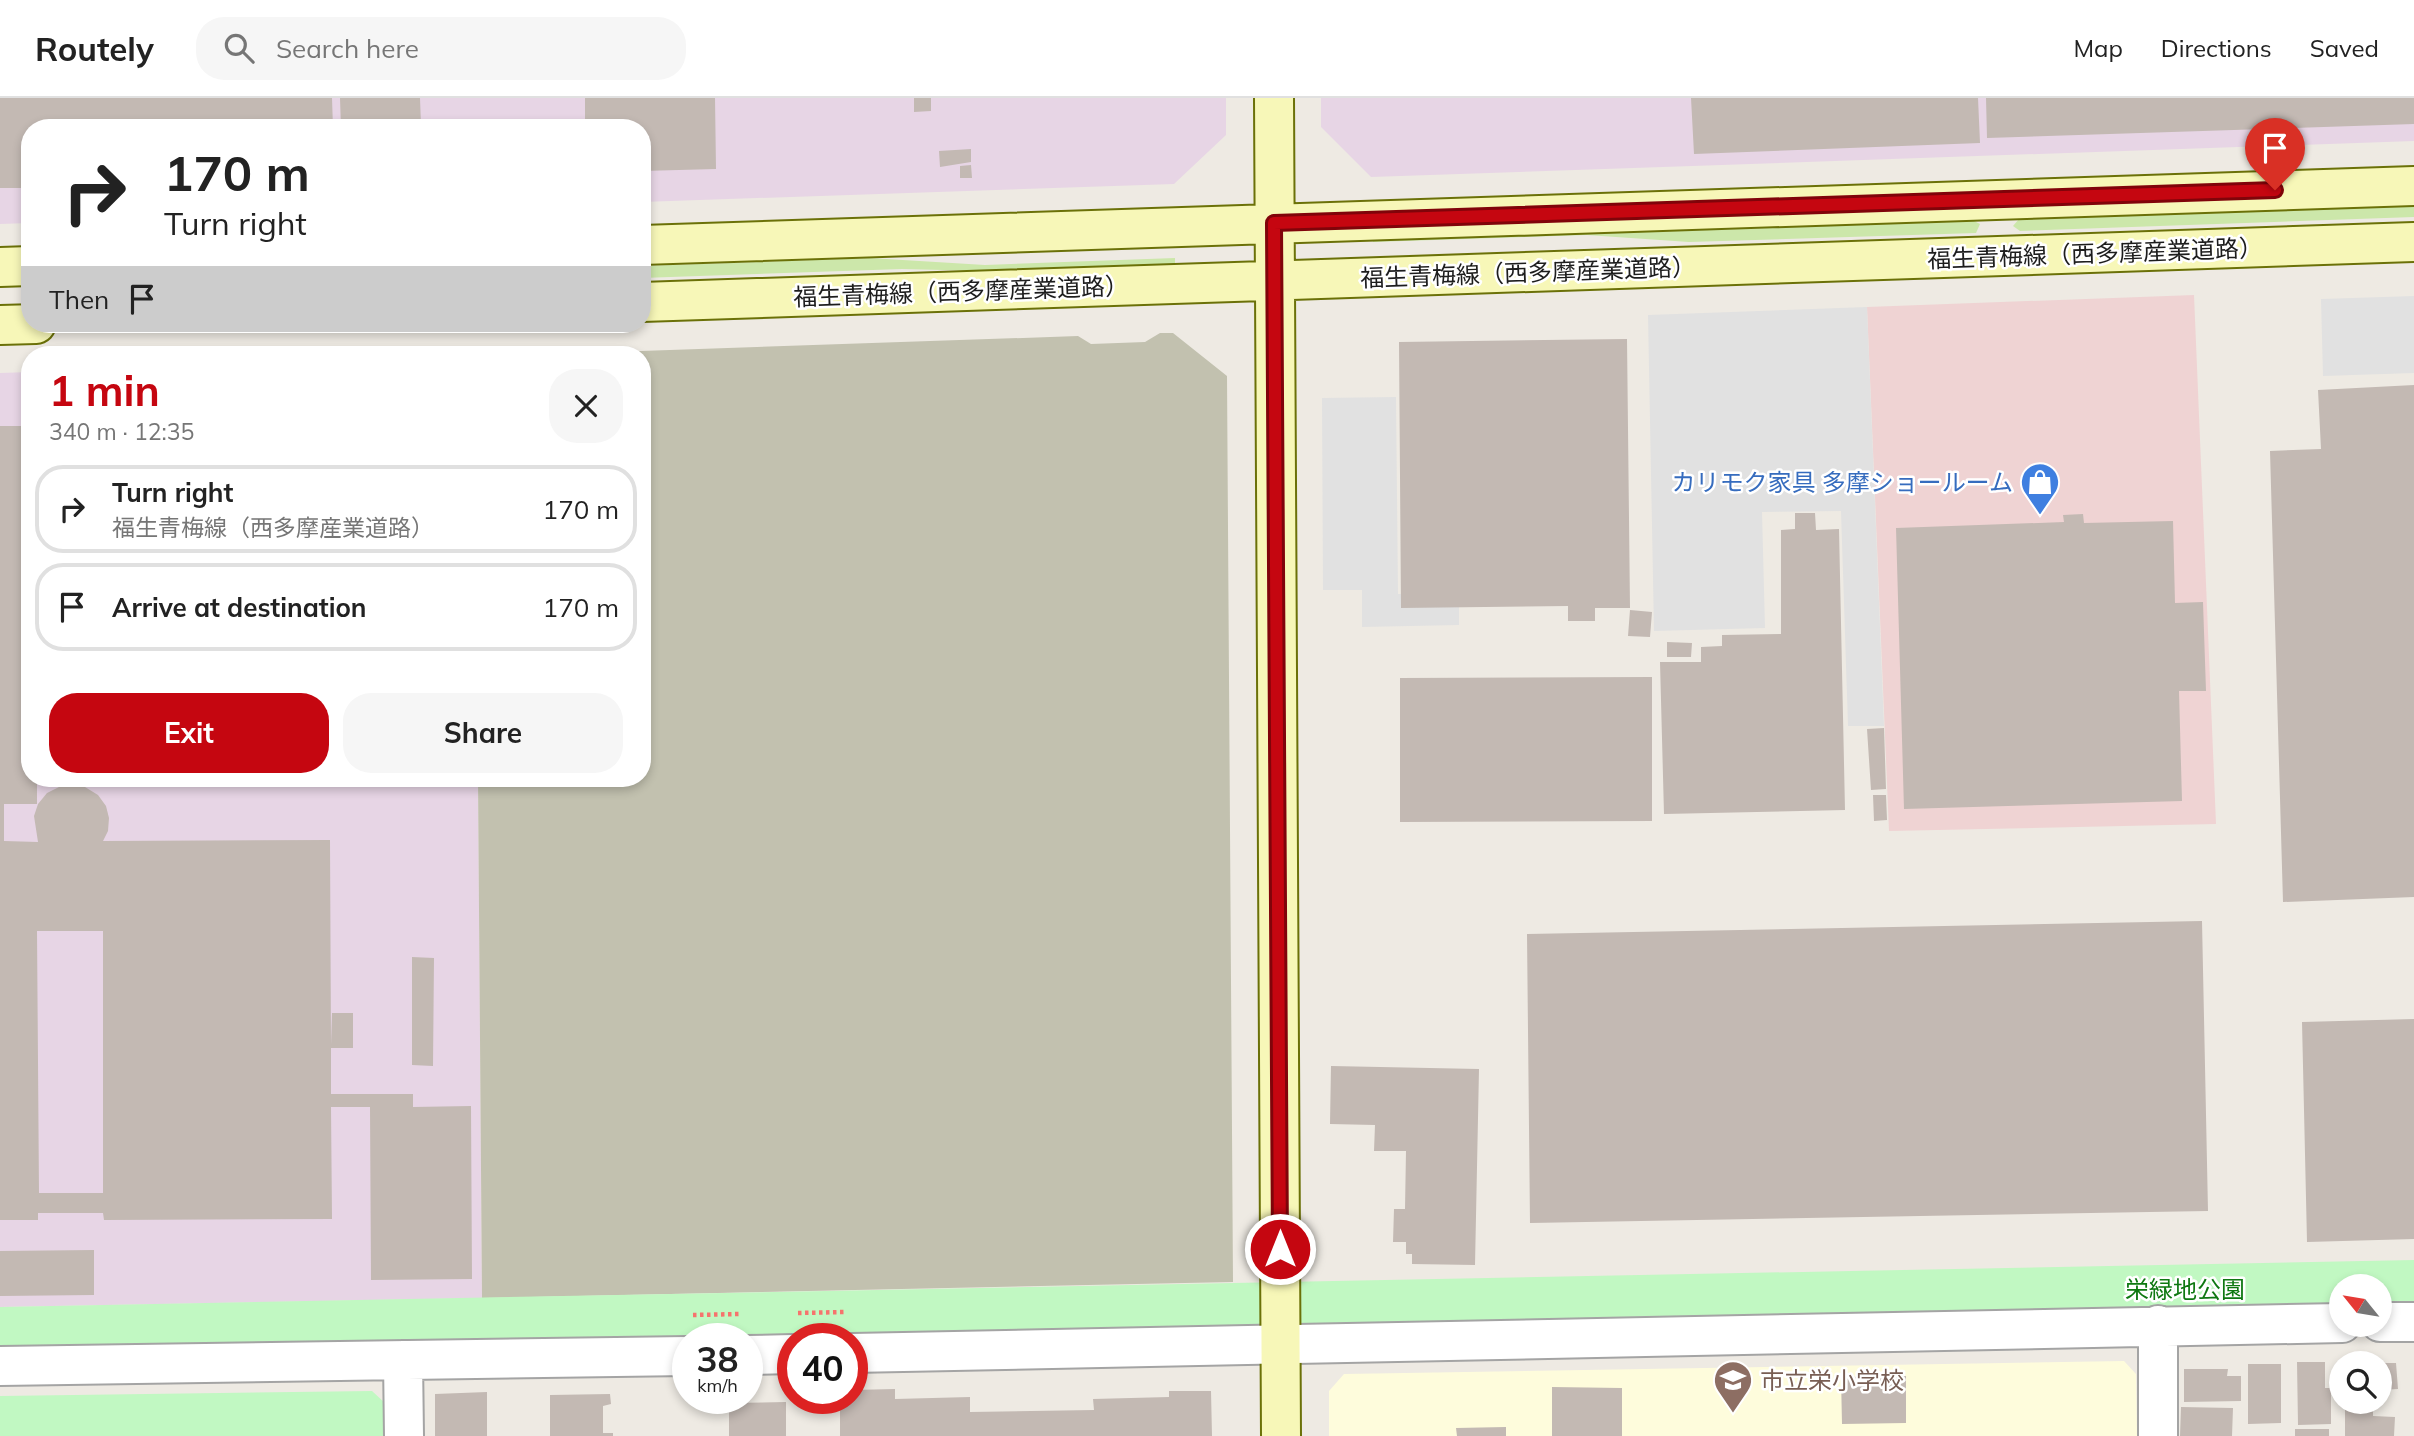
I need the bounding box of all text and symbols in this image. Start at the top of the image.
search box [196,17,686,80]
text: Routely [35,28,154,69]
icon: search [220,29,258,67]
text: Search here [276,32,419,65]
text: Map [2073,33,2123,63]
text: Directions [2161,33,2272,63]
text: Saved [2310,33,2379,63]
pin [2245,118,2305,190]
icon: arrive [2256,129,2294,167]
text: 170 m [164,142,310,203]
icon: right [49,147,140,238]
text: Turn right [164,203,307,243]
street label: 福生青梅線（西多摩産業道路） [1927,232,2263,274]
street label: 福生青梅線（西多摩産業道路） [1360,251,1696,293]
street label: 福生青梅線（西多摩産業道路） [793,270,1129,312]
icon: arrive [123,280,161,318]
text: Then [49,283,109,316]
text: 1 min [49,364,160,417]
button: close [549,369,623,443]
text: 340 m · 12:35 [49,417,194,446]
shop icon: カリモク家具 多摩ショールーム [2019,461,2061,516]
place label: カリモク家具 多摩ショールーム [1671,467,2013,497]
text: Turn right [112,476,233,509]
icon: right [53,490,91,528]
text: 170 m [543,493,619,526]
text: 福生青梅線（西多摩産業道路） [112,513,434,542]
icon: arrive [53,588,91,626]
text: Arrive at destination [112,591,367,624]
text: 170 m [543,591,619,624]
button: Exit [49,693,329,773]
button: Share [343,693,623,773]
position arrow [1243,1212,1317,1286]
park label: 栄緑地公園 [2125,1274,2245,1304]
north arrow [2329,1274,2392,1337]
map controls [2329,1274,2392,1414]
speed limit sign: 40 [777,1323,868,1414]
text: 38 [696,1337,739,1381]
button: search [2329,1351,2392,1414]
school or university icon: 市立栄小学校 [1712,1359,1754,1414]
place label: 市立栄小学校 [1760,1365,1904,1395]
text: km/h [697,1374,738,1397]

